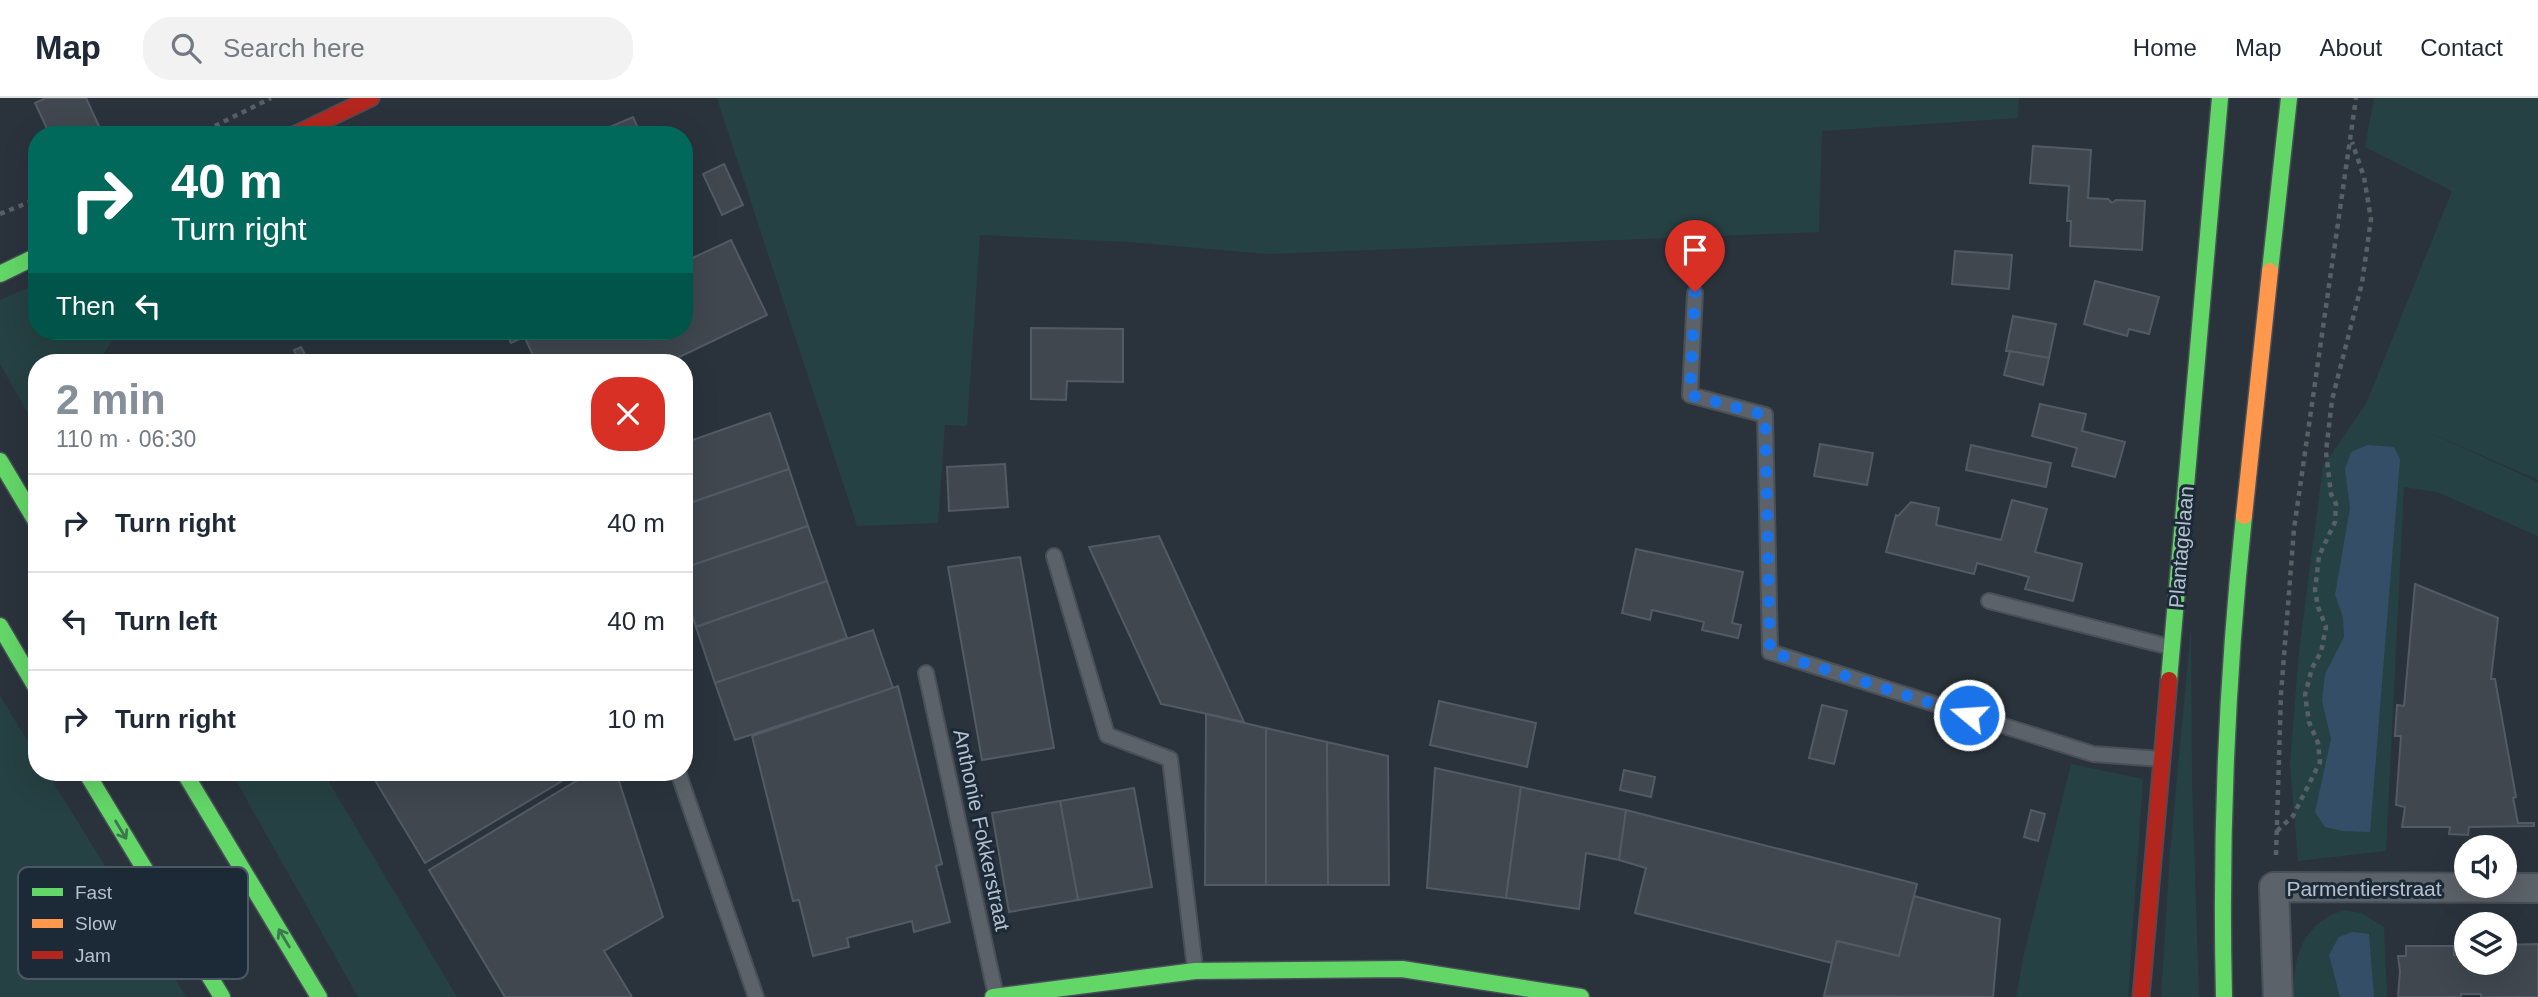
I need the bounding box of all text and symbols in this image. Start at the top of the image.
search box [143,17,633,80]
text: Map [35,29,101,66]
icon: search [167,29,205,67]
text: Search here [223,33,365,63]
text: Home [2133,34,2197,61]
text: Map [2235,34,2282,61]
text: About [2320,34,2382,61]
text: Contact [2420,34,2503,61]
icon: right [56,154,147,245]
text: 40 m [171,154,283,208]
text: Turn right [171,211,307,247]
pin [1665,220,1725,292]
icon: arrive [1676,231,1714,269]
icon: left [129,287,167,325]
text: Then [56,291,115,321]
text: 2 min [56,376,166,423]
button: close [591,377,665,451]
text: 110 m · 06:30 [56,426,196,452]
street label: Plantagelaan [2164,485,2198,609]
icon: right [56,504,94,542]
text: Turn right [115,508,236,538]
text: 40 m [607,508,665,538]
icon: left [56,602,94,640]
text: Turn left [115,606,217,636]
text: 40 m [607,606,665,636]
position arrow [1932,678,2006,752]
icon: right [56,700,94,738]
text: Turn right [115,704,236,734]
text: 10 m [607,704,665,734]
street label: Anthonie Fokkerstraat [949,727,1015,933]
one-way arrow [115,820,129,840]
map controls [2454,835,2517,975]
button: sound [2454,835,2517,898]
legend [18,867,248,979]
street label: Parmentierstraat [2286,877,2442,900]
text: Fast [75,882,113,903]
button: layers [2454,912,2517,975]
text: Slow [75,913,116,934]
one-way arrow [277,929,291,949]
text: Jam [75,945,111,966]

